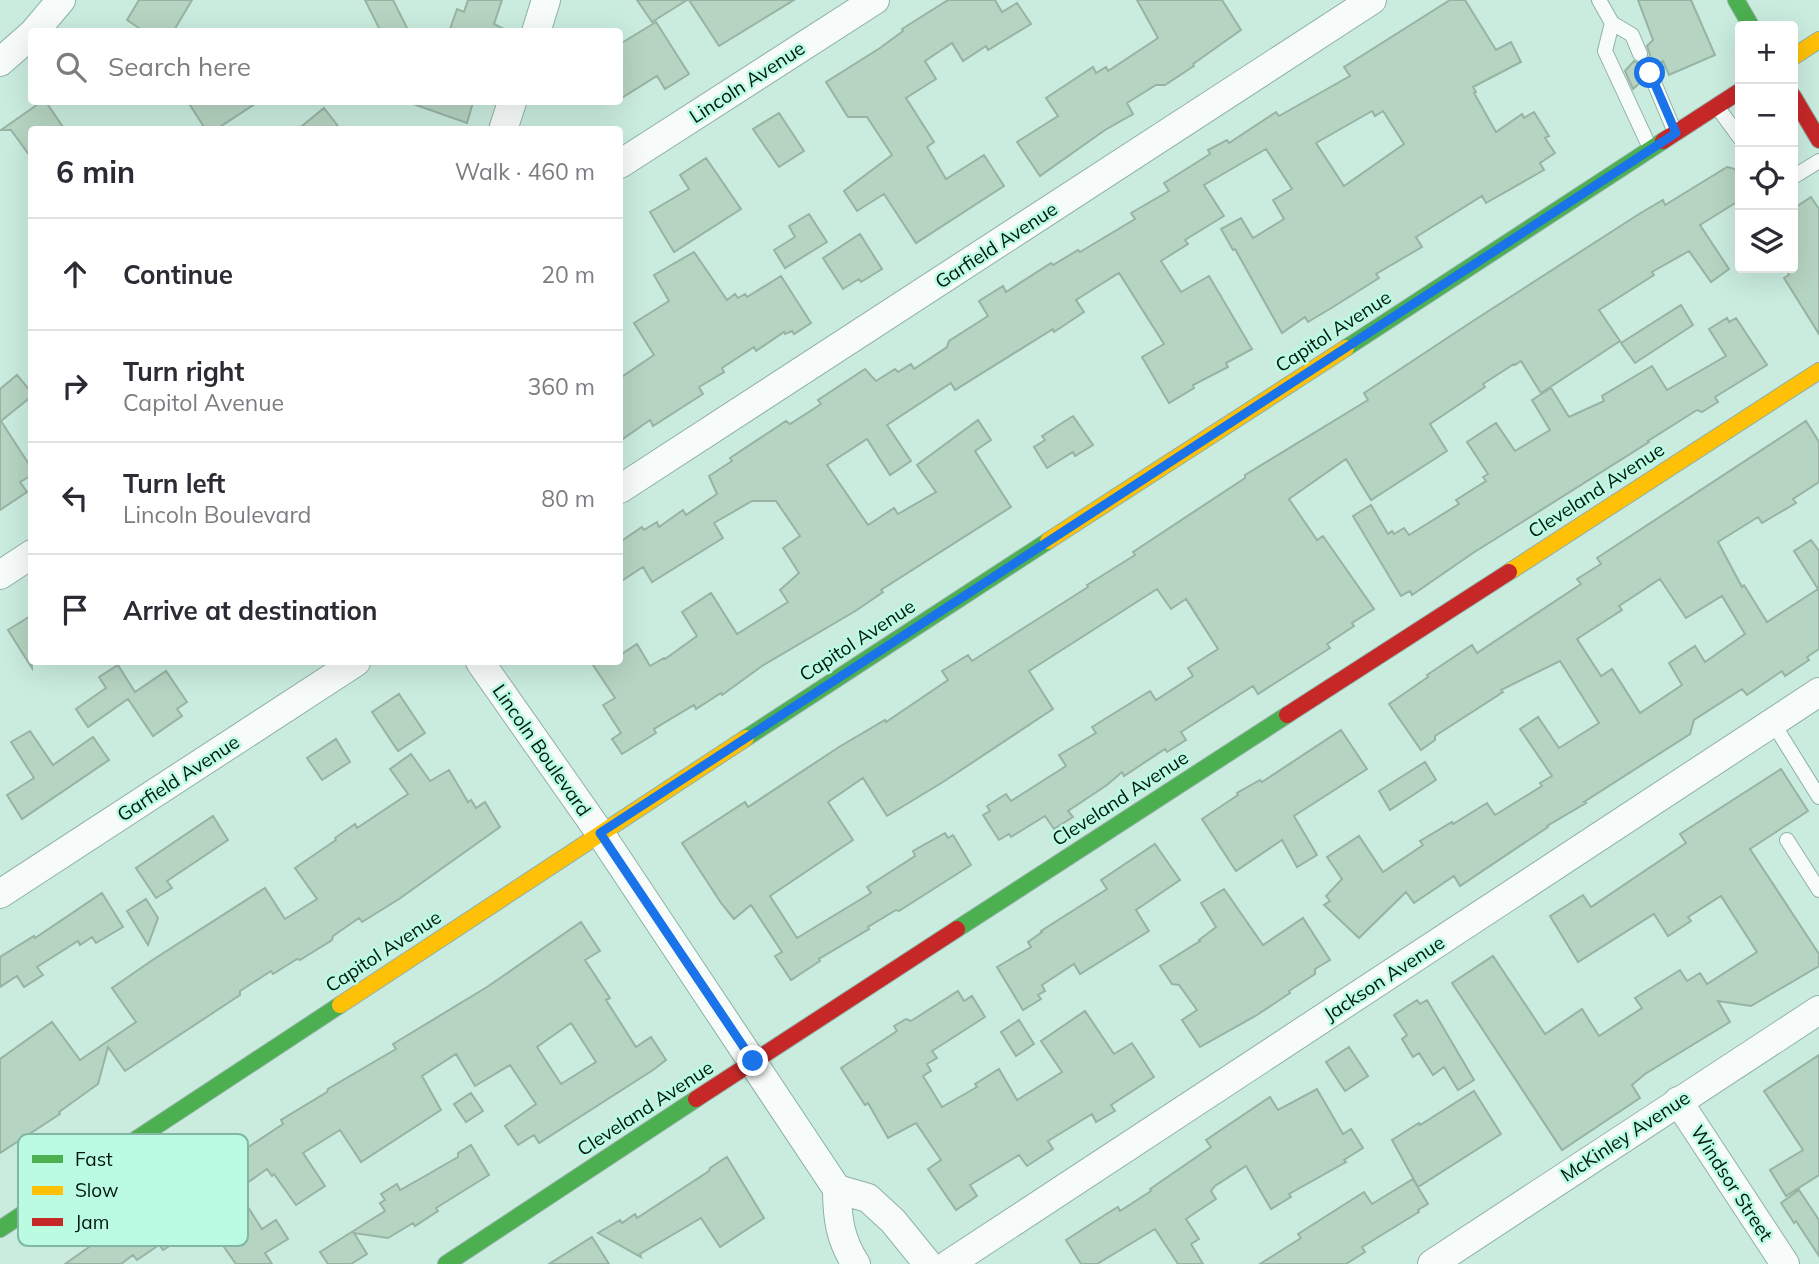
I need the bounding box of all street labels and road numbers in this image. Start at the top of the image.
street label: Lincoln Avenue [685,36,809,128]
street label: Garfield Avenue [930,197,1062,293]
street label: Capitol Avenue [1271,285,1395,377]
street label: Cleveland Avenue [1523,437,1669,543]
street label: Capitol Avenue [795,594,919,686]
street label: Lincoln Boulevard [488,679,596,821]
street label: Garfield Avenue [112,730,244,826]
street label: Cleveland Avenue [1047,745,1193,851]
street label: Capitol Avenue [321,905,445,997]
street label: Jackson Avenue [1319,930,1449,1026]
street label: Cleveland Avenue [572,1055,718,1161]
street label: McKinley Avenue [1556,1085,1694,1187]
street label: Windsor Street [1686,1121,1778,1246]

